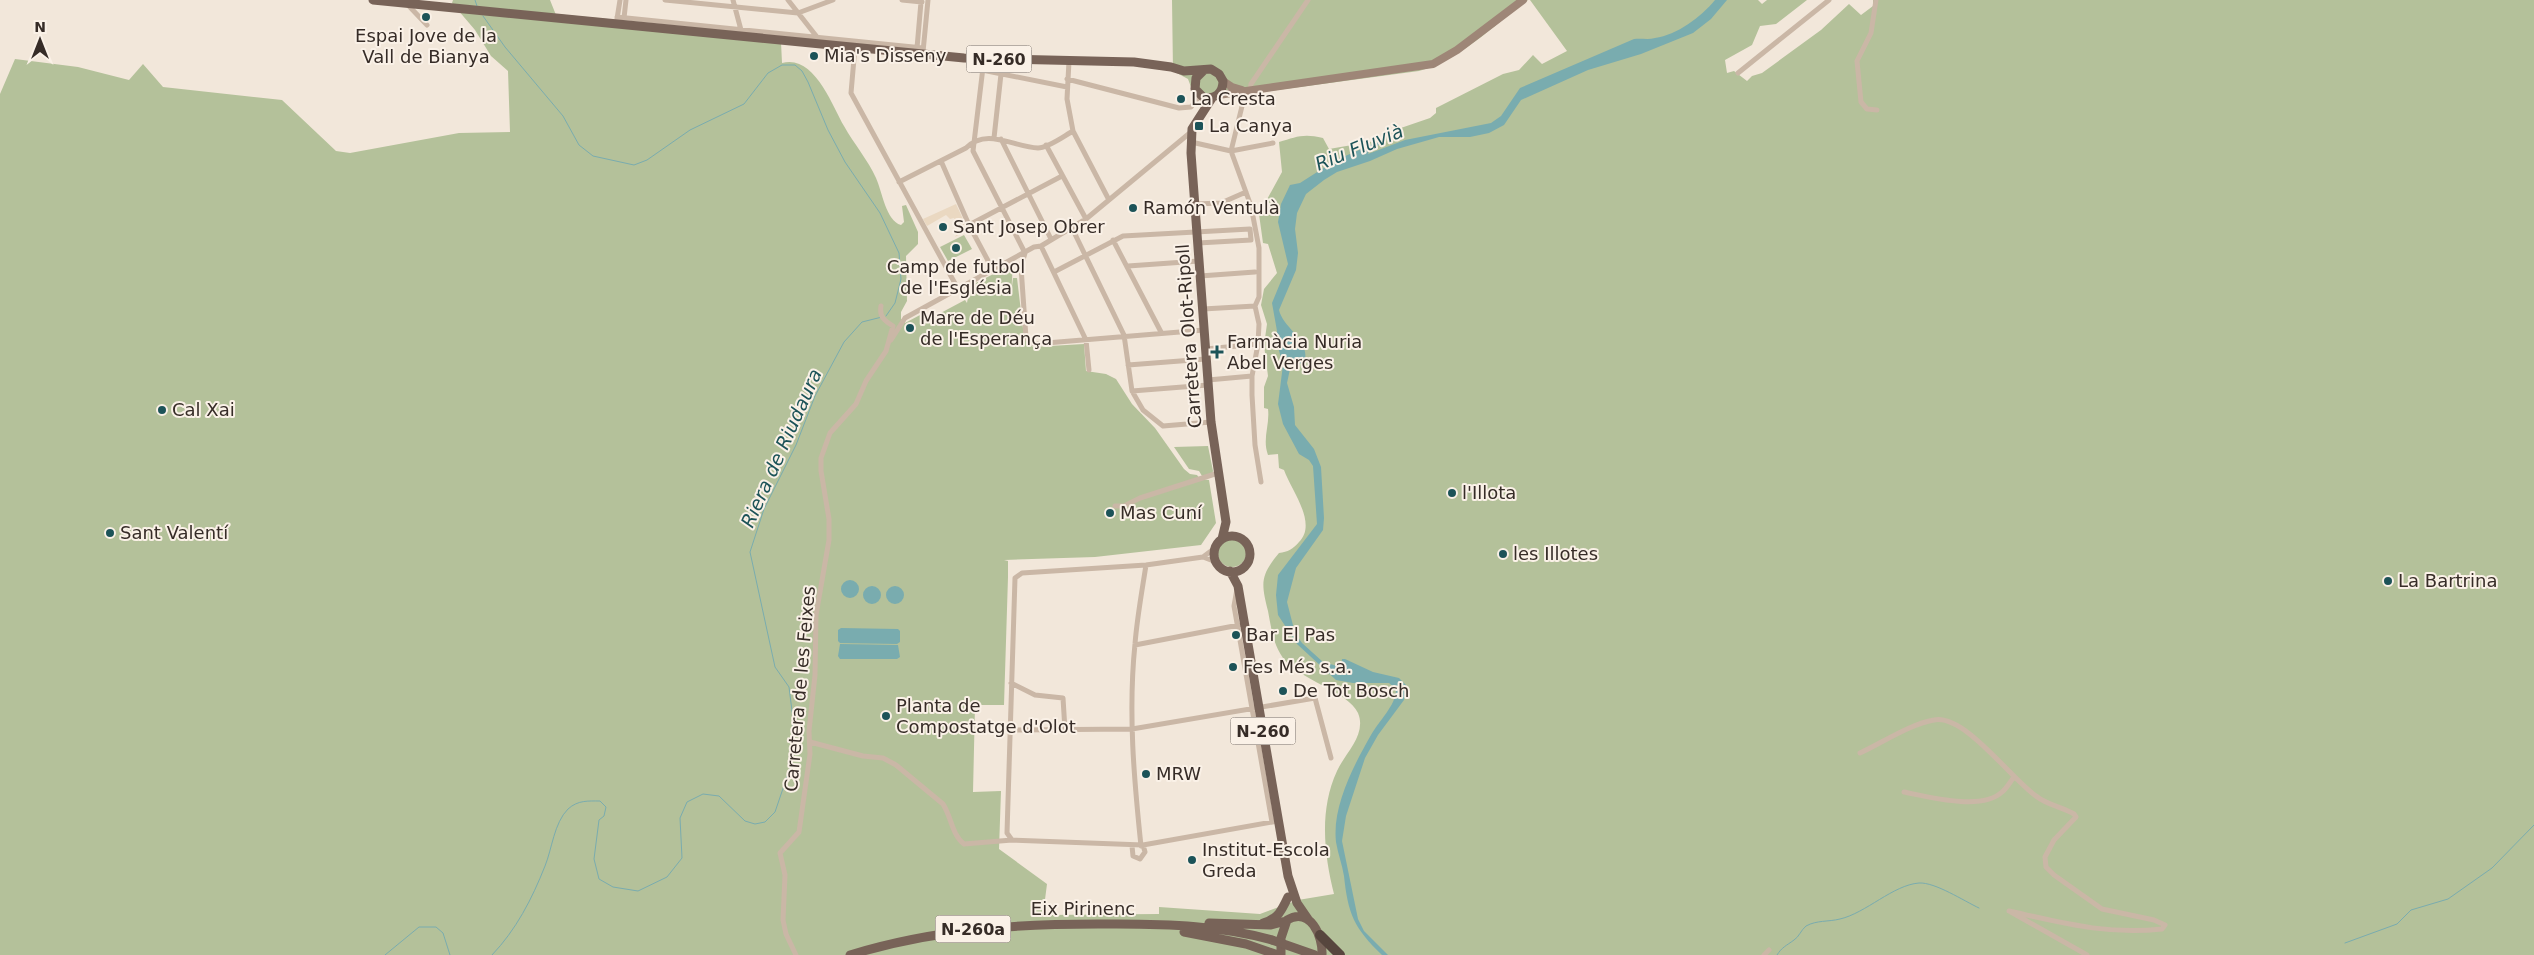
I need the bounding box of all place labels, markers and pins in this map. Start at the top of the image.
marker: Espai Jove de la Vall de Bianya [420,11,432,23]
place label: Espai Jove de la Vall de Bianya [355,25,497,67]
place label: Mia's Disseny [824,45,947,66]
marker: Mia's Disseny [808,50,820,62]
place label: La Cresta [1191,88,1276,109]
marker: La Cresta [1175,93,1187,105]
place label: La Canya [1209,115,1292,136]
marker: La Canya [1193,120,1205,132]
place label: Ramón Ventulà [1143,197,1280,218]
marker: Ramón Ventulà [1127,202,1139,214]
place label: Sant Josep Obrer [953,216,1105,237]
marker: Sant Josep Obrer [937,221,949,233]
marker: Camp de futbol de l'Església [950,242,962,254]
place label: Camp de futbol de l'Església [887,256,1025,298]
place label: Mare de Déu de l'Esperança [920,307,1052,349]
marker: Mare de Déu de l'Esperança [904,322,916,334]
place label: Farmàcia Nuria Abel Verges [1227,331,1362,373]
marker: Farmàcia Nuria Abel Verges [1211,346,1223,358]
place label: Cal Xai [172,399,235,420]
marker: Cal Xai [156,404,168,416]
place label: l'Illota [1462,482,1516,503]
marker: l'Illota [1446,487,1458,499]
place label: Mas Cuní [1120,502,1203,523]
marker: Mas Cuní [1104,507,1116,519]
place label: Sant Valentí [120,522,229,543]
marker: Sant Valentí [104,527,116,539]
place label: les Illotes [1513,543,1598,564]
marker: les Illotes [1497,548,1509,560]
place label: La Bartrina [2398,570,2497,591]
marker: La Bartrina [2382,575,2394,587]
place label: Bar El Pas [1246,624,1335,645]
marker: Bar El Pas [1230,629,1242,641]
place label: Fes Més s.a. [1243,656,1352,677]
marker: Fes Més s.a. [1227,661,1239,673]
place label: De Tot Bosch [1293,680,1409,701]
marker: De Tot Bosch [1277,685,1289,697]
place label: Planta de Compostatge d'Olot [896,695,1076,737]
marker: Planta de Compostatge d'Olot [880,710,892,722]
place label: MRW [1156,763,1201,784]
marker: MRW [1140,768,1152,780]
place label: Institut-Escola Greda [1202,839,1330,881]
marker: Institut-Escola Greda [1186,854,1198,866]

